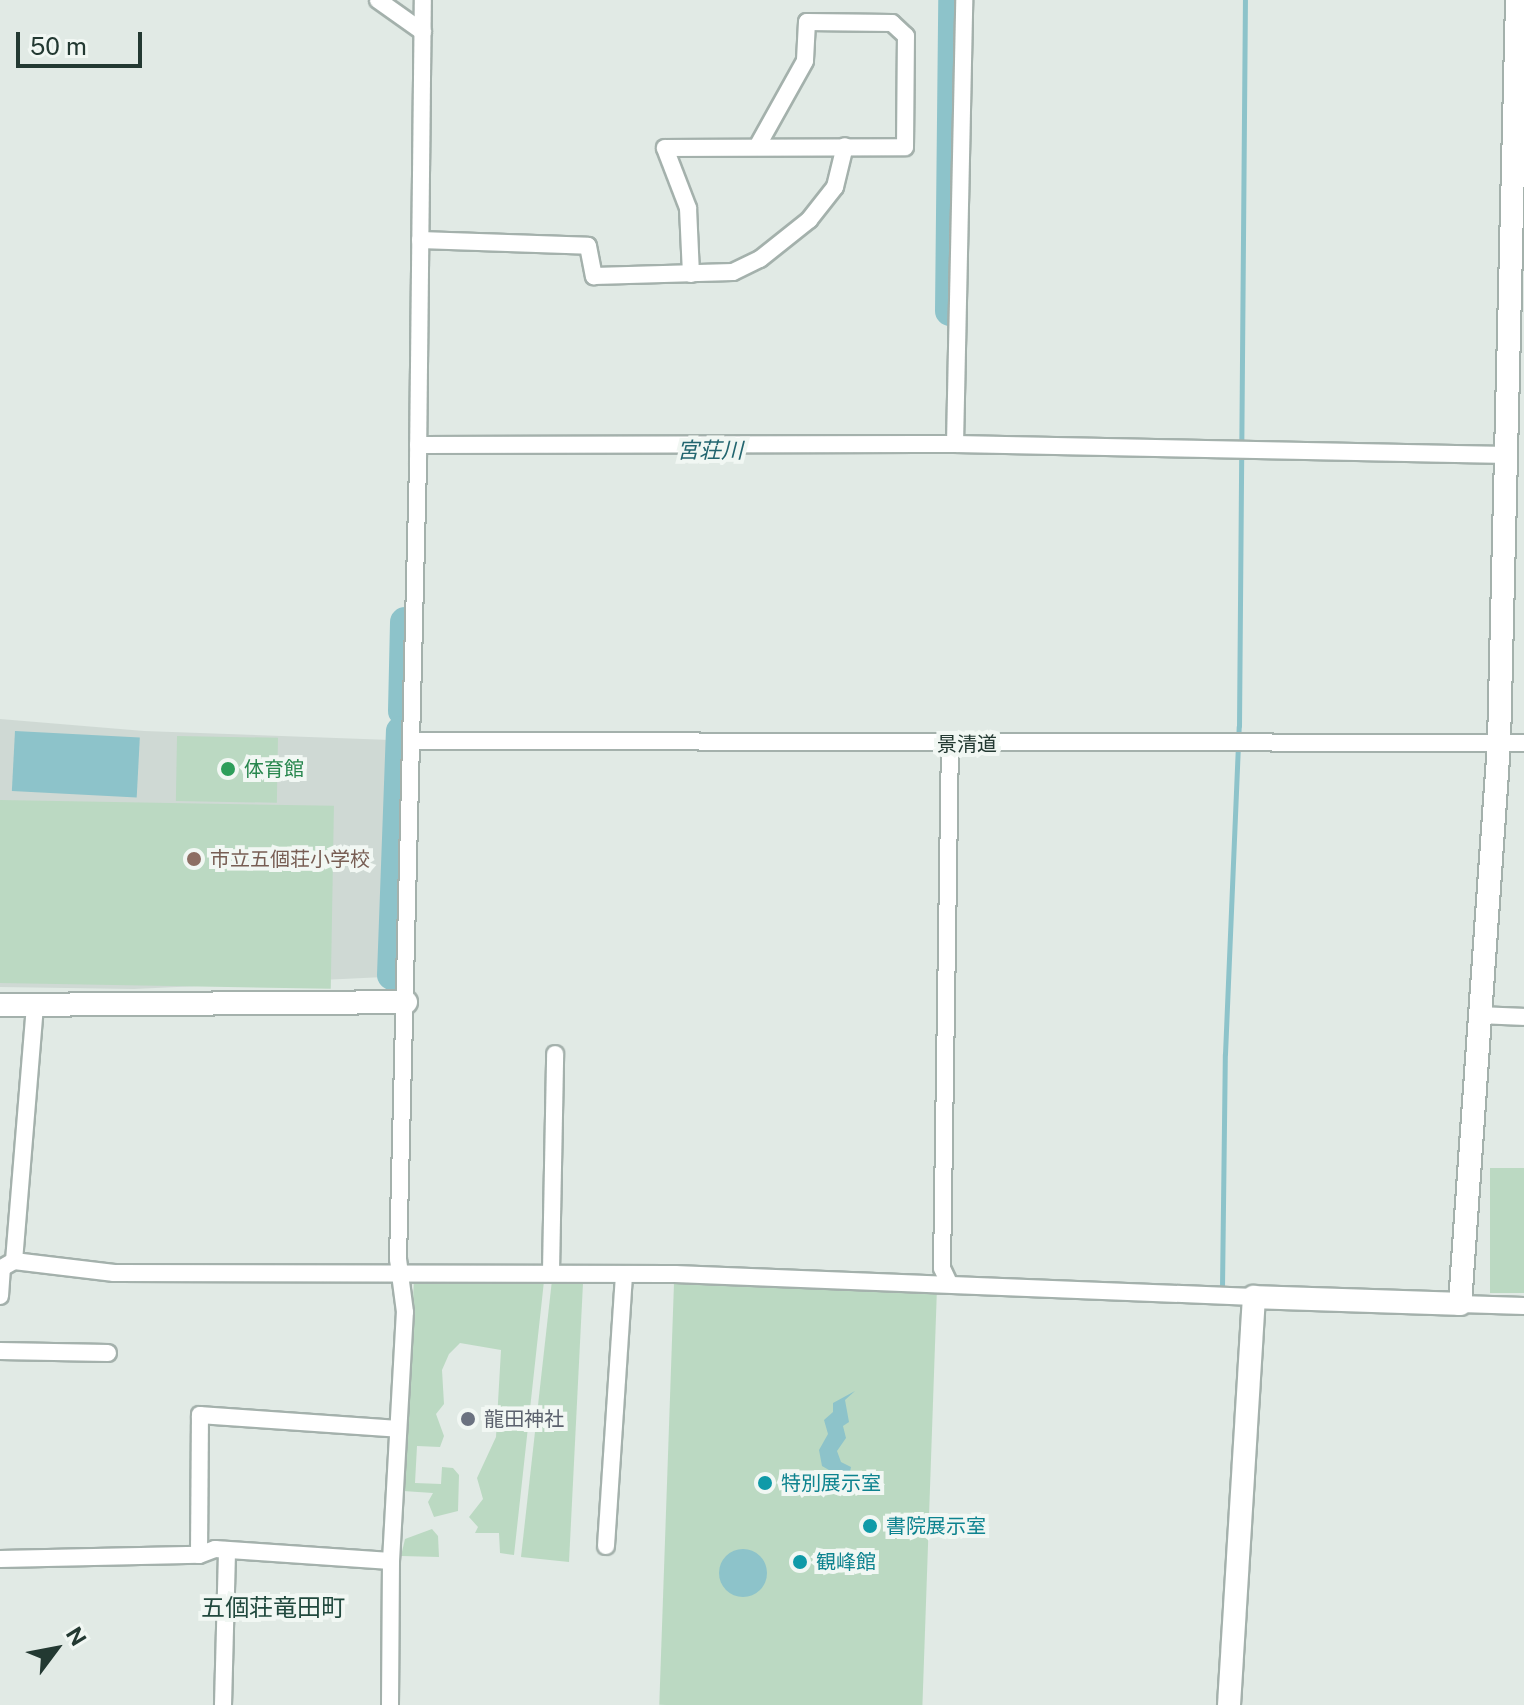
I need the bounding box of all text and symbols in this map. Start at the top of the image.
scale bar [20,16,146,66]
text: 50 m [30,32,87,60]
water label: 宮荘川 [677,438,743,464]
street label: 景清道 [937,732,997,756]
place label: 体育館 [244,757,304,781]
marker: 体育館 [219,760,237,778]
place label: 市立五個荘小学校 [210,847,370,871]
marker: 市立五個荘小学校 [185,850,203,868]
place label: 龍田神社 [484,1407,564,1431]
marker: 龍田神社 [459,1410,477,1428]
place label: 特別展示室 [781,1471,881,1495]
marker: 特別展示室 [756,1474,774,1492]
place label: 書院展示室 [886,1514,986,1538]
marker: 書院展示室 [861,1517,879,1535]
place label: 観峰館 [816,1550,876,1574]
marker: 観峰館 [791,1553,809,1571]
district label: 五個荘竜田町 [201,1594,345,1622]
north arrow [16,1609,96,1689]
text: N [61,1622,92,1650]

